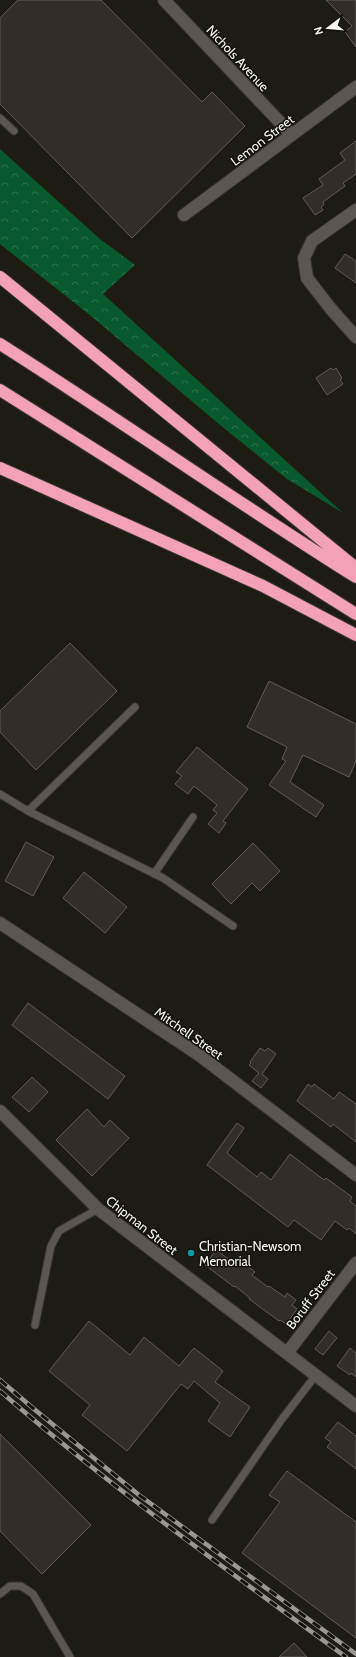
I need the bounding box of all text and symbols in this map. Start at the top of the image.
north arrow [308,8,348,48]
street label: Nichols Avenue [203,22,273,95]
text: N [311,25,326,36]
street label: Lemon Street [227,111,297,169]
street label: Mitchell Street [152,1004,227,1063]
street label: Chipman Street [103,1192,181,1258]
place label: Christian-Newsom Memorial [199,1238,301,1269]
marker: Christian-Newsom Memorial [186,1248,196,1258]
street label: Boruff Street [282,1265,338,1332]

